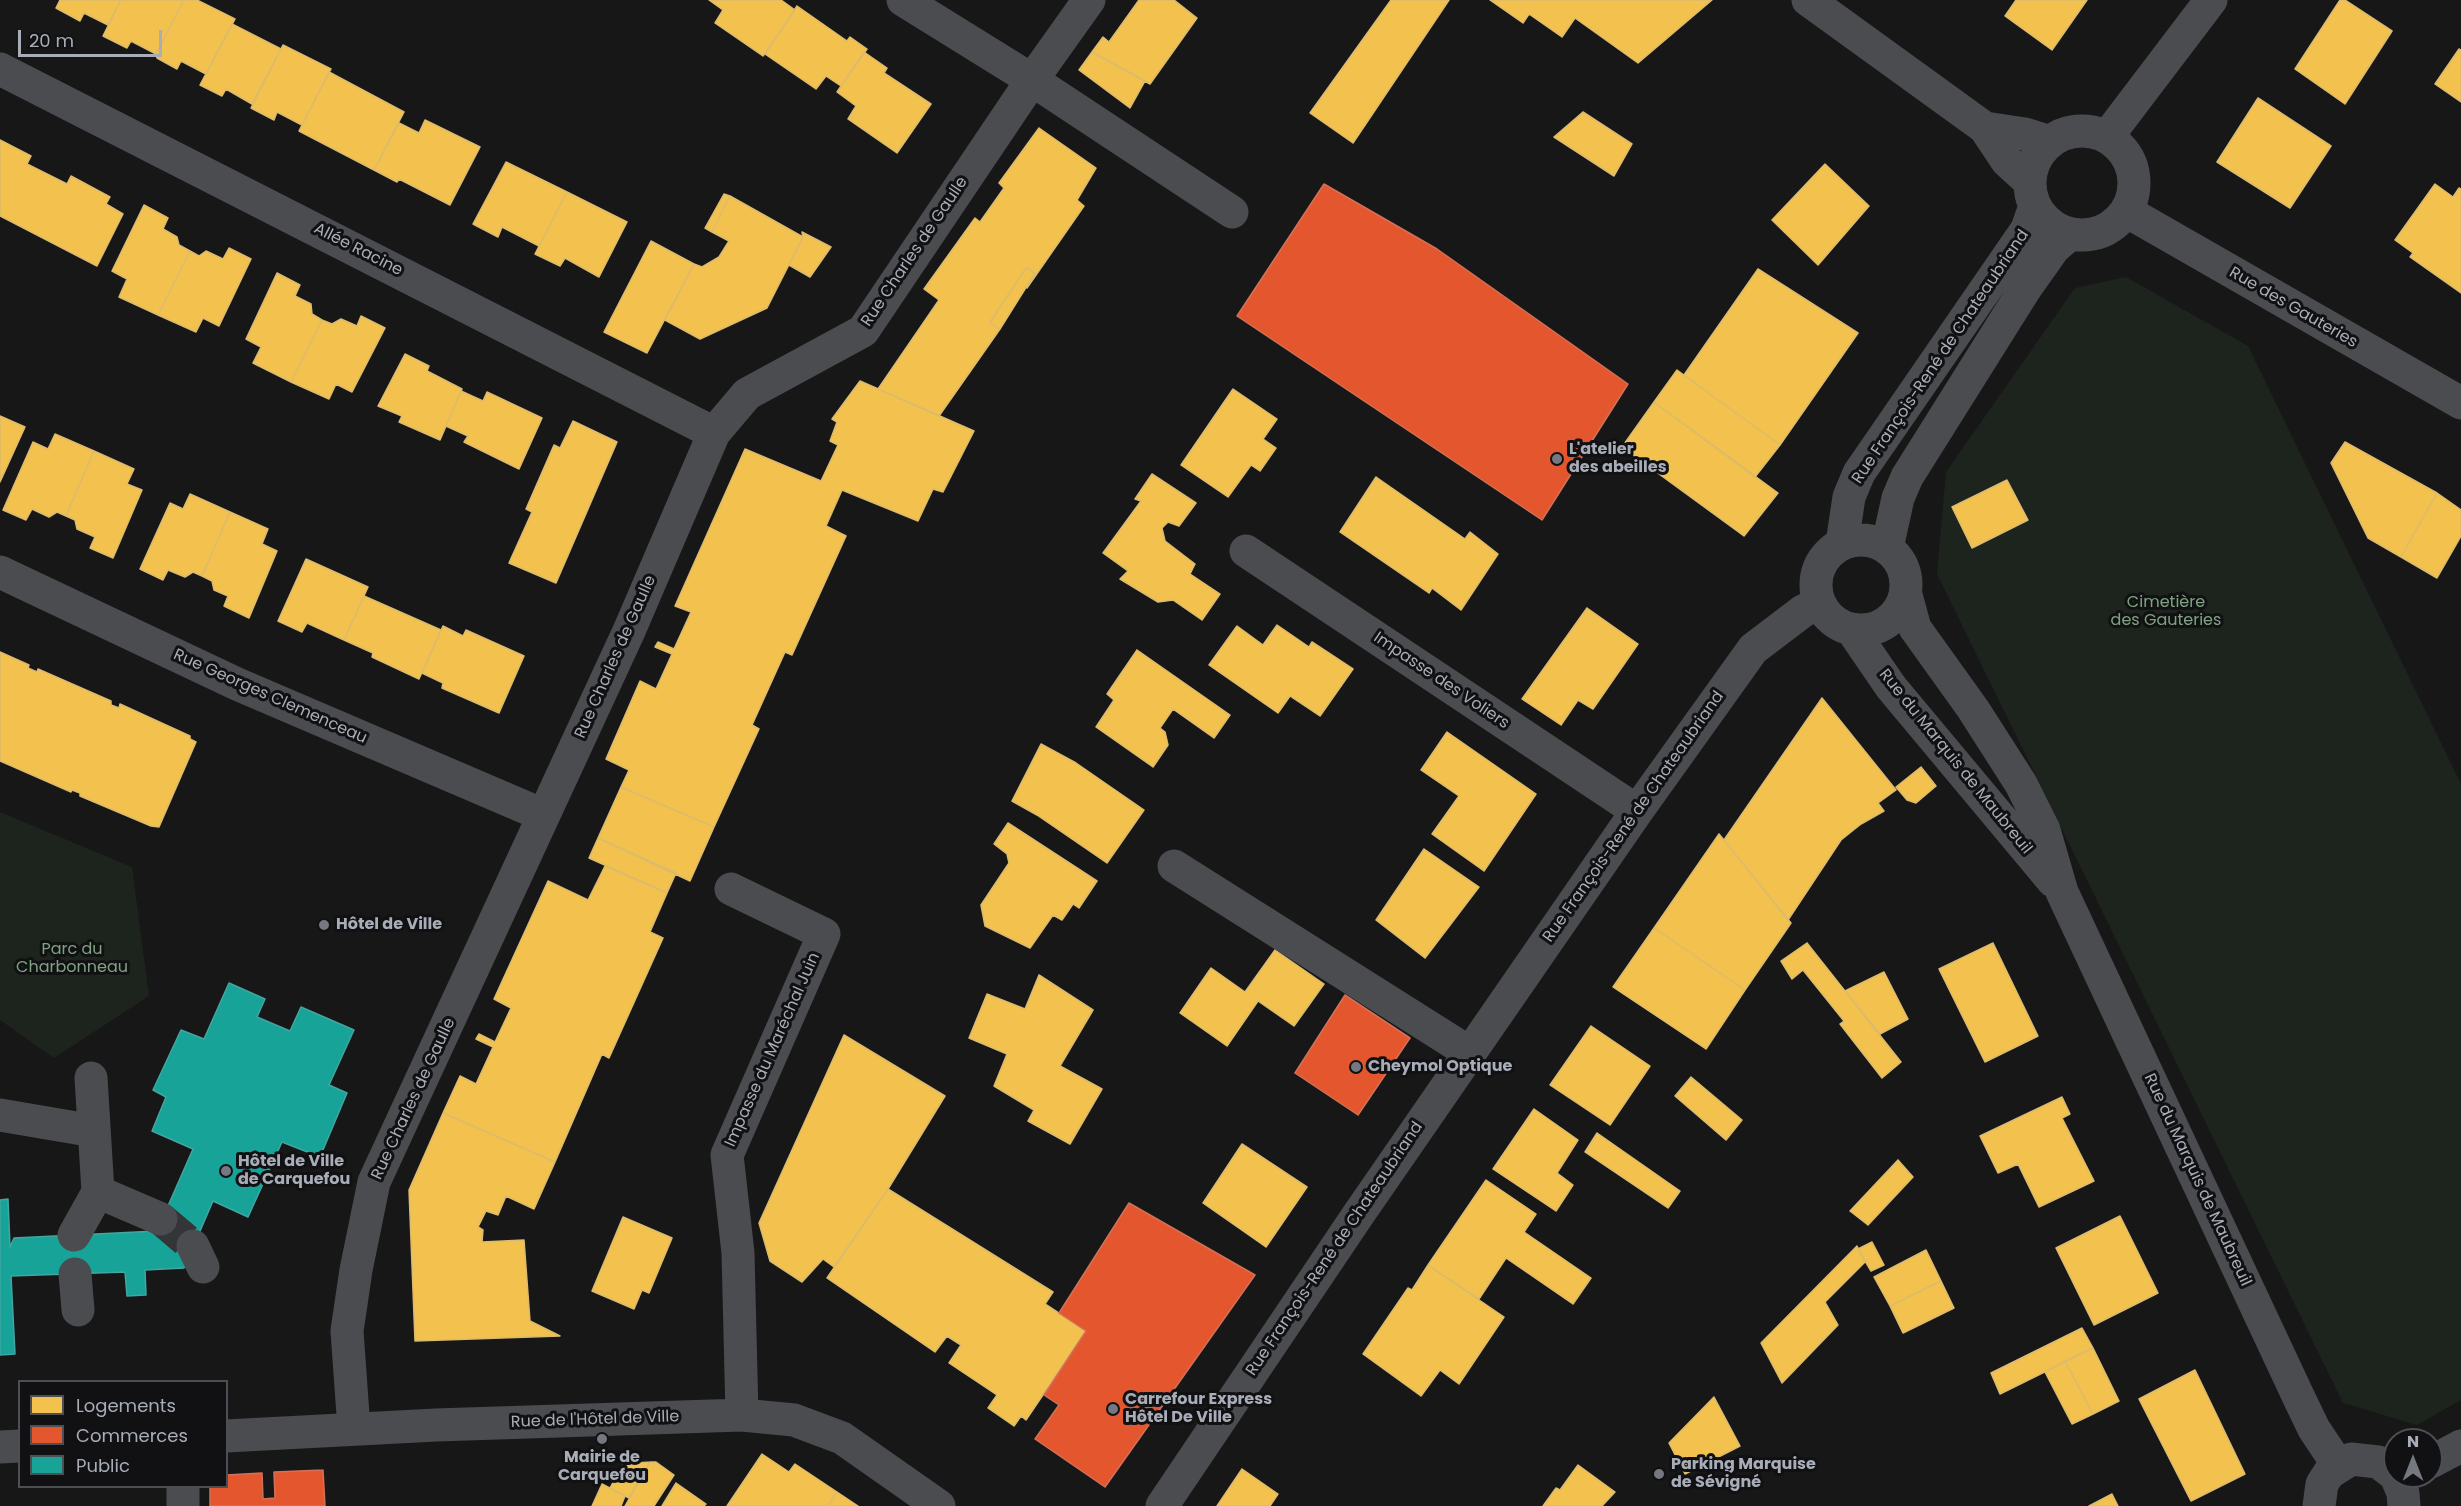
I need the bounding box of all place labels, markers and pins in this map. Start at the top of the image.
place label: L'atelier des abeilles [1569,440,1667,478]
marker: L'atelier des abeilles [1550,452,1564,466]
place label: Hôtel de Ville [336,915,442,935]
marker: Hôtel de Ville [317,918,331,932]
place label: Cheymol Optique [1368,1057,1512,1077]
marker: Cheymol Optique [1349,1060,1363,1074]
place label: Hôtel de Ville de Carquefou [238,1152,350,1190]
marker: Hôtel de Ville de Carquefou [219,1164,233,1178]
place label: Carrefour Express Hôtel De Ville [1125,1390,1272,1428]
marker: Carrefour Express Hôtel De Ville [1106,1402,1120,1416]
marker: Mairie de Carquefou [595,1432,609,1446]
place label: Mairie de Carquefou [558,1448,646,1486]
place label: Parking Marquise de Sévigné [1671,1455,1816,1493]
marker: Parking Marquise de Sévigné [1652,1467,1666,1481]

